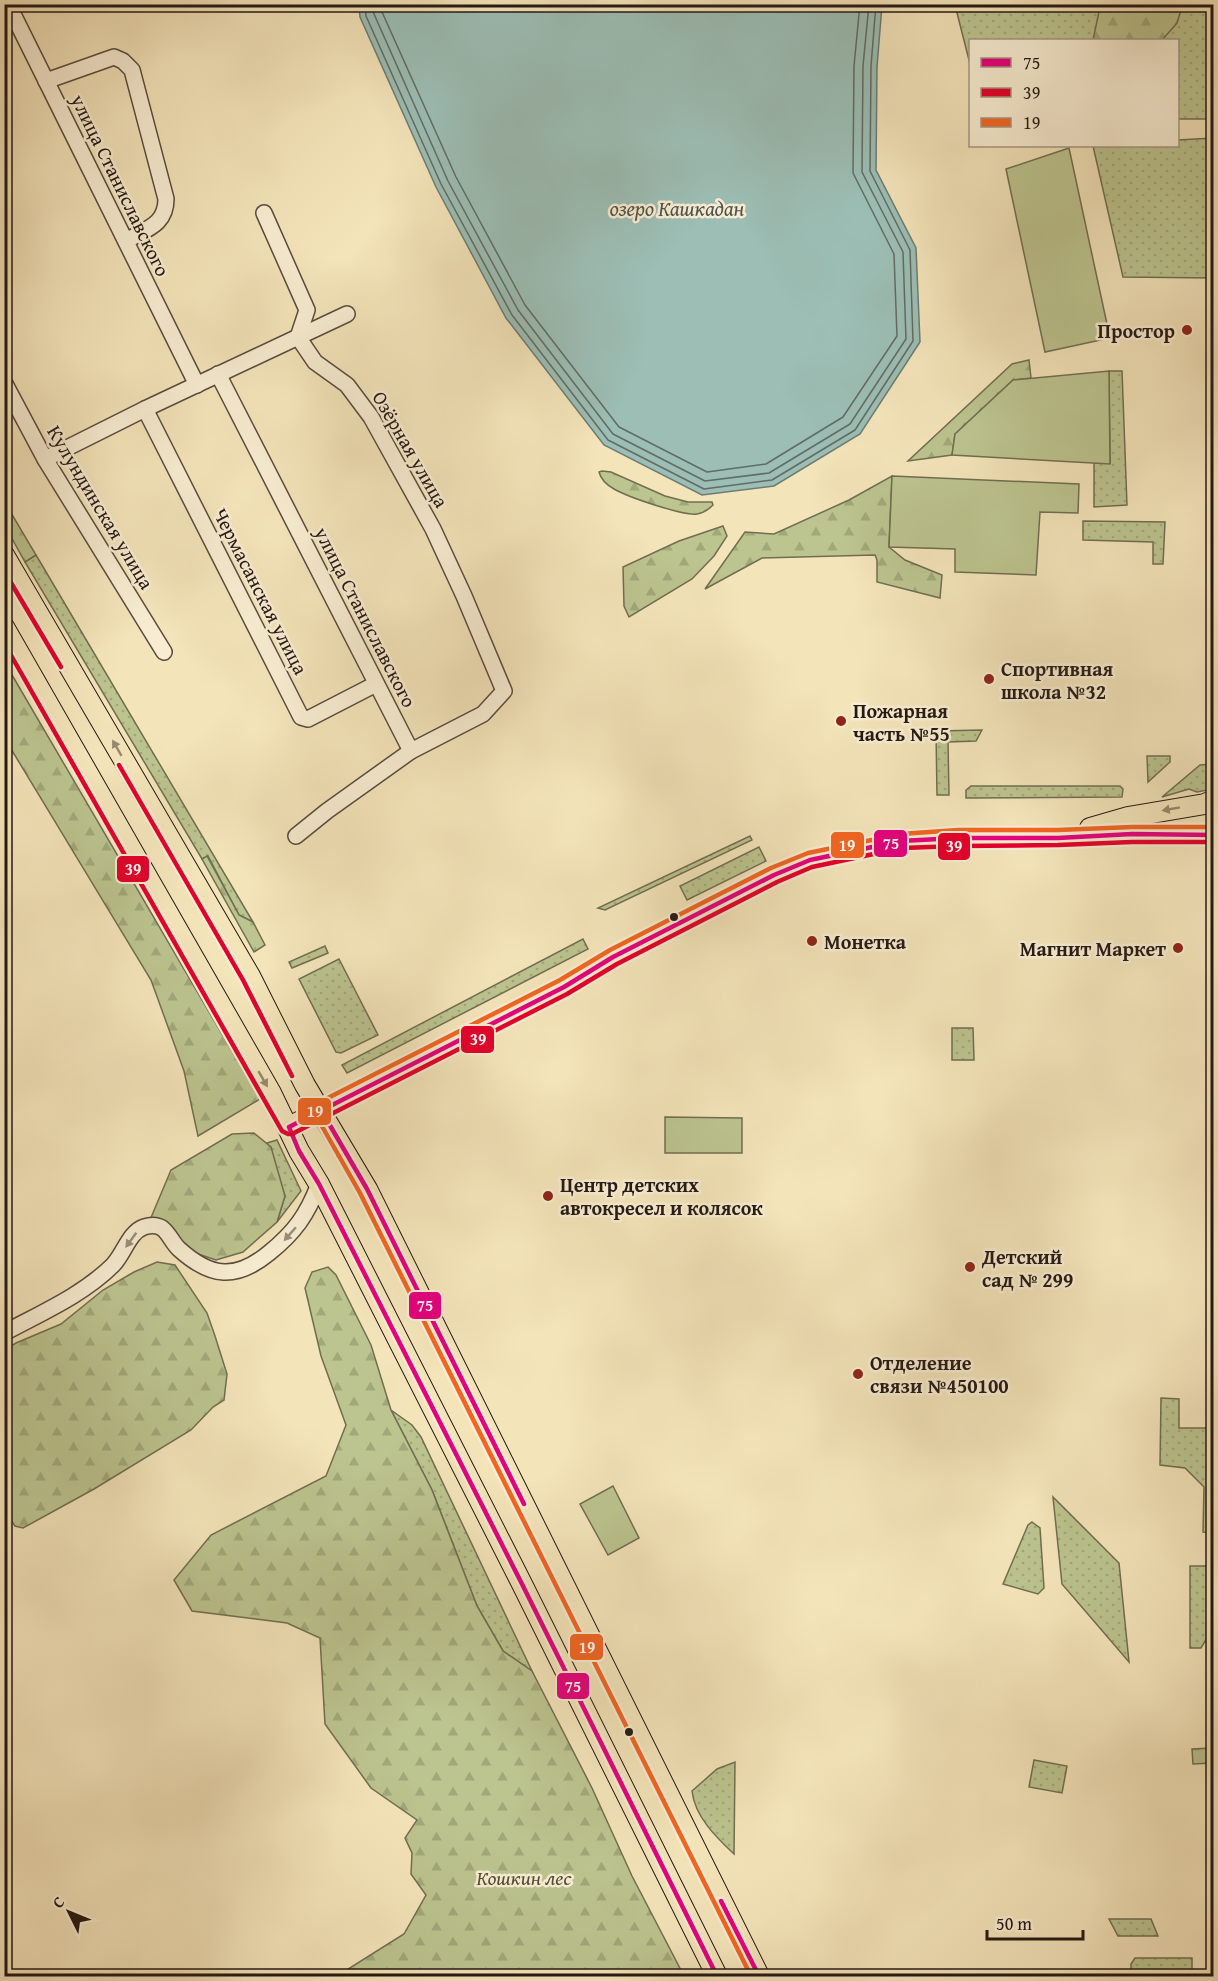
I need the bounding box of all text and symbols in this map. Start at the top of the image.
legend [969,39,1179,147]
text: 75 [1023,49,1040,76]
text: 39 [1023,79,1040,106]
street label: улица Станиславского [64,88,178,281]
text: 19 [1023,109,1040,136]
water label: озеро Кашкадан [610,193,745,224]
place label: Простор [1098,316,1175,345]
marker: Простор [1180,323,1194,337]
street label: Озёрная улица [366,385,456,513]
street label: Кулундинская улица [40,419,162,595]
street label: Чермасанская улица [206,503,316,680]
street label: улица Станиславского [307,521,424,712]
place label: Спортивная школа №32 [1001,654,1113,706]
marker: Спортивная школа №32 [982,672,996,686]
place label: Пожарная часть №55 [853,696,950,748]
marker: Пожарная часть №55 [834,714,848,728]
one-way arrow [112,739,122,756]
one-way arrow [1162,805,1181,814]
line badge: 75 [873,829,908,858]
line badge: 19 [830,831,865,859]
text: 75 [883,831,899,855]
line badge: 39 [937,832,971,861]
text: 19 [839,833,855,857]
text: 39 [946,834,962,858]
line badge: 39 [116,855,150,883]
text: 39 [125,857,141,881]
unlabelled marker [668,911,680,923]
place label: Монетка [824,927,907,956]
marker: Монетка [805,934,819,948]
place label: Магнит Маркет [1020,934,1166,963]
marker: Магнит Маркет [1171,941,1185,955]
line badge: 39 [460,1025,495,1054]
text: 39 [470,1027,486,1051]
one-way arrow [257,1071,268,1087]
line badge: 19 [297,1097,332,1126]
text: 19 [307,1099,323,1123]
place label: Центр детских автокресел и колясок [560,1170,763,1222]
marker: Центр детских автокресел и колясок [541,1189,555,1203]
one-way arrow [283,1226,297,1241]
one-way arrow [125,1231,137,1247]
place label: Детский сад № 299 [981,1242,1073,1294]
marker: Детский сад № 299 [963,1260,977,1274]
line badge: 75 [408,1291,442,1320]
text: 75 [417,1293,433,1317]
place label: Отделение связи №450100 [870,1348,1009,1400]
marker: Отделение связи №450100 [851,1367,865,1381]
line badge: 19 [569,1633,604,1661]
text: 19 [579,1635,595,1659]
line badge: 75 [556,1672,590,1700]
text: 75 [565,1674,581,1698]
unlabelled marker [623,1726,635,1738]
park label: Кошкин лес [477,1863,572,1892]
north arrow [39,1882,99,1942]
text: С [46,1890,70,1913]
scale bar [987,1903,1083,1941]
text: 50 m [996,1910,1032,1937]

